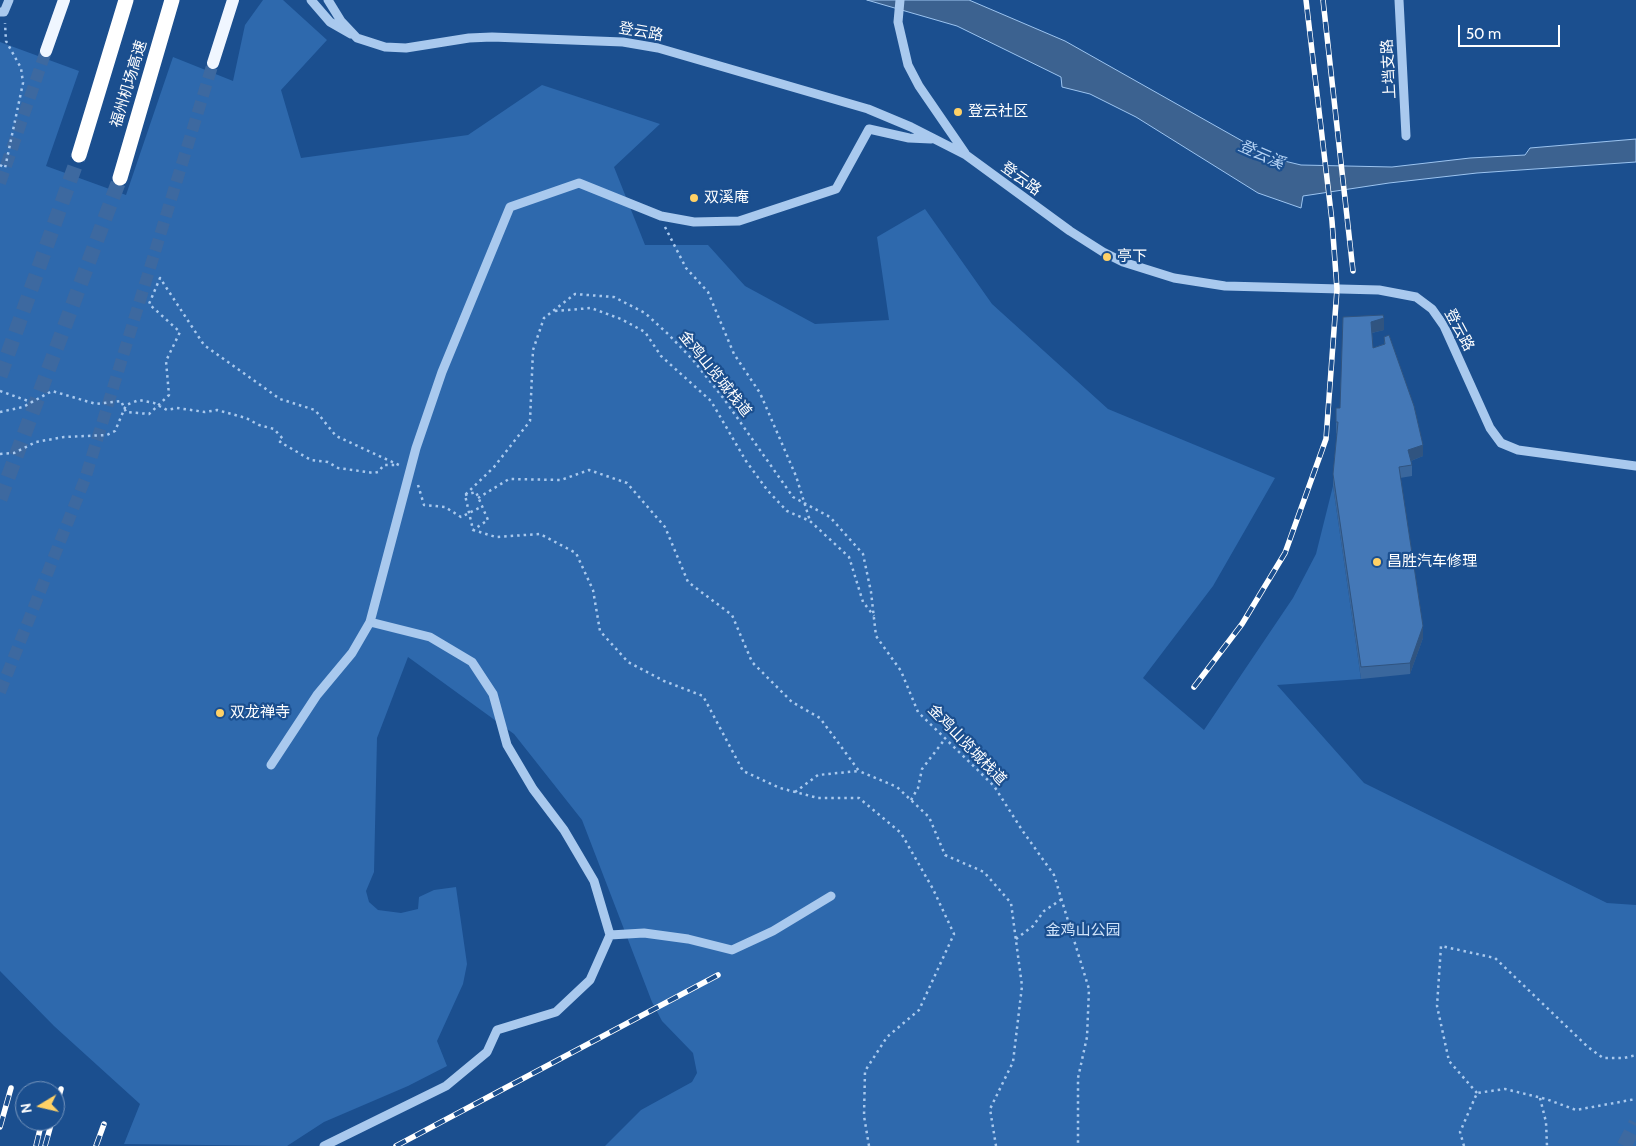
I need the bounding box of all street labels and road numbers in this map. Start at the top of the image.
street label: 登云路 [617,19,665,45]
street label: 福州机场高速 [107,38,151,130]
street label: 上垱支路 [1378,39,1400,99]
street label: 登云路 [998,158,1044,200]
street label: 登云路 [1440,306,1478,354]
street label: 金鸡山览城栈道 [675,328,755,420]
street label: 金鸡山览城栈道 [924,701,1010,789]

